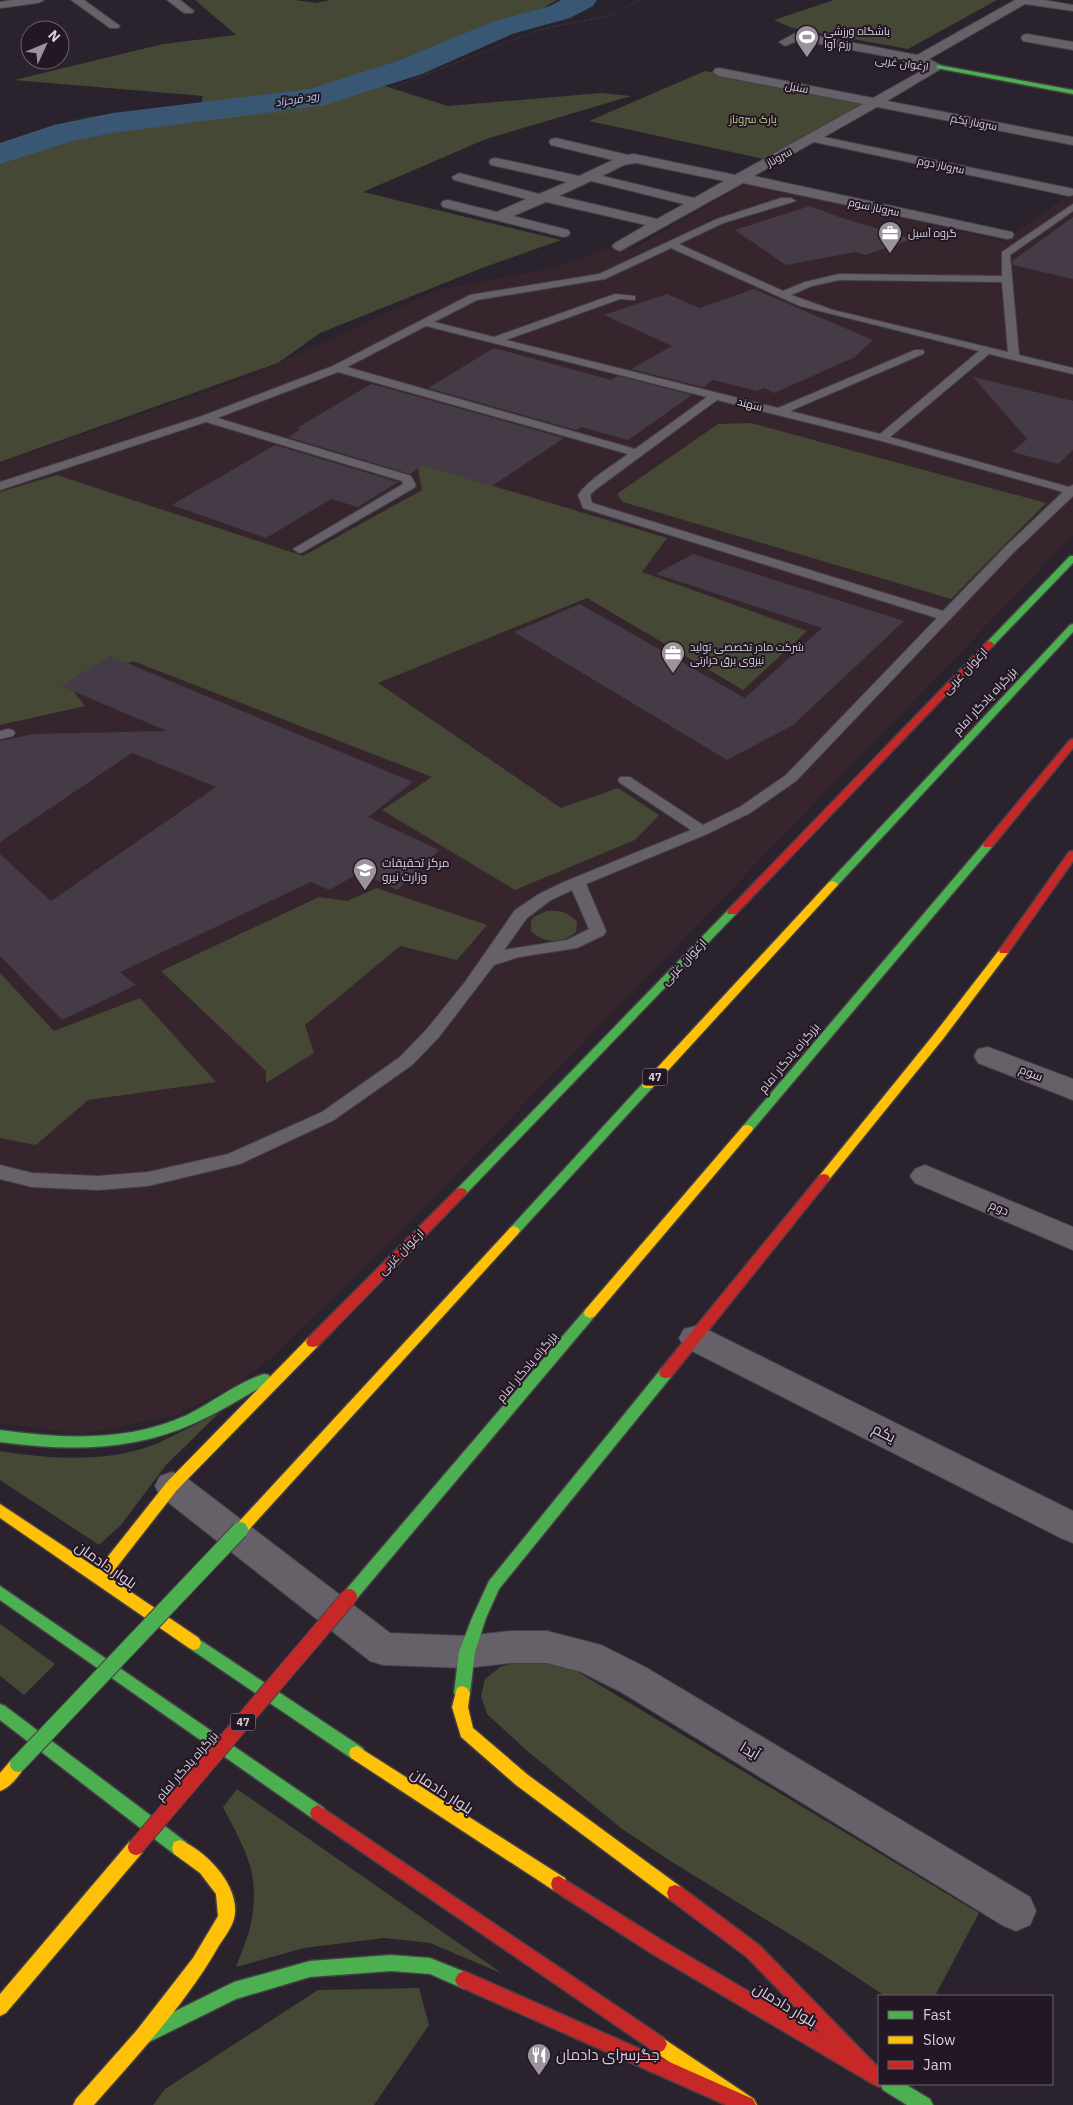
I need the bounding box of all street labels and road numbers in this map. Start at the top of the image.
street label: ارغوان غربی [874,52,930,74]
street label: سنبل [784,78,810,96]
street label: سروناز یکم [949,111,999,134]
street label: سروناز [763,144,794,170]
street label: سروناز دوم [916,153,966,178]
street label: سروناز سوم [847,195,901,220]
street label: سهند [736,394,764,414]
street label: ارغوان غربی [939,644,991,697]
street label: بزرگراه یادگار امام [950,664,1020,738]
street label: ارغوان غربی [658,935,710,988]
street label: بزرگراه یادگار امام [755,1020,823,1096]
street label: سوم [1017,1061,1045,1085]
road number: 47 [642,1068,668,1086]
street label: دوم [987,1197,1011,1219]
street label: ارغوان غربی [374,1225,427,1278]
street label: بزرگراه یادگار امام [493,1329,561,1405]
street label: یکم [869,1419,899,1447]
street label: بلوار دادمان [71,1536,141,1594]
road number: 47 [230,1714,256,1730]
street label: بزرگراه یادگار امام [152,1728,222,1804]
street label: آیدا [737,1737,764,1764]
street label: بلوار دادمان [407,1763,477,1819]
street label: بلوار دادمان [749,1978,821,2032]

